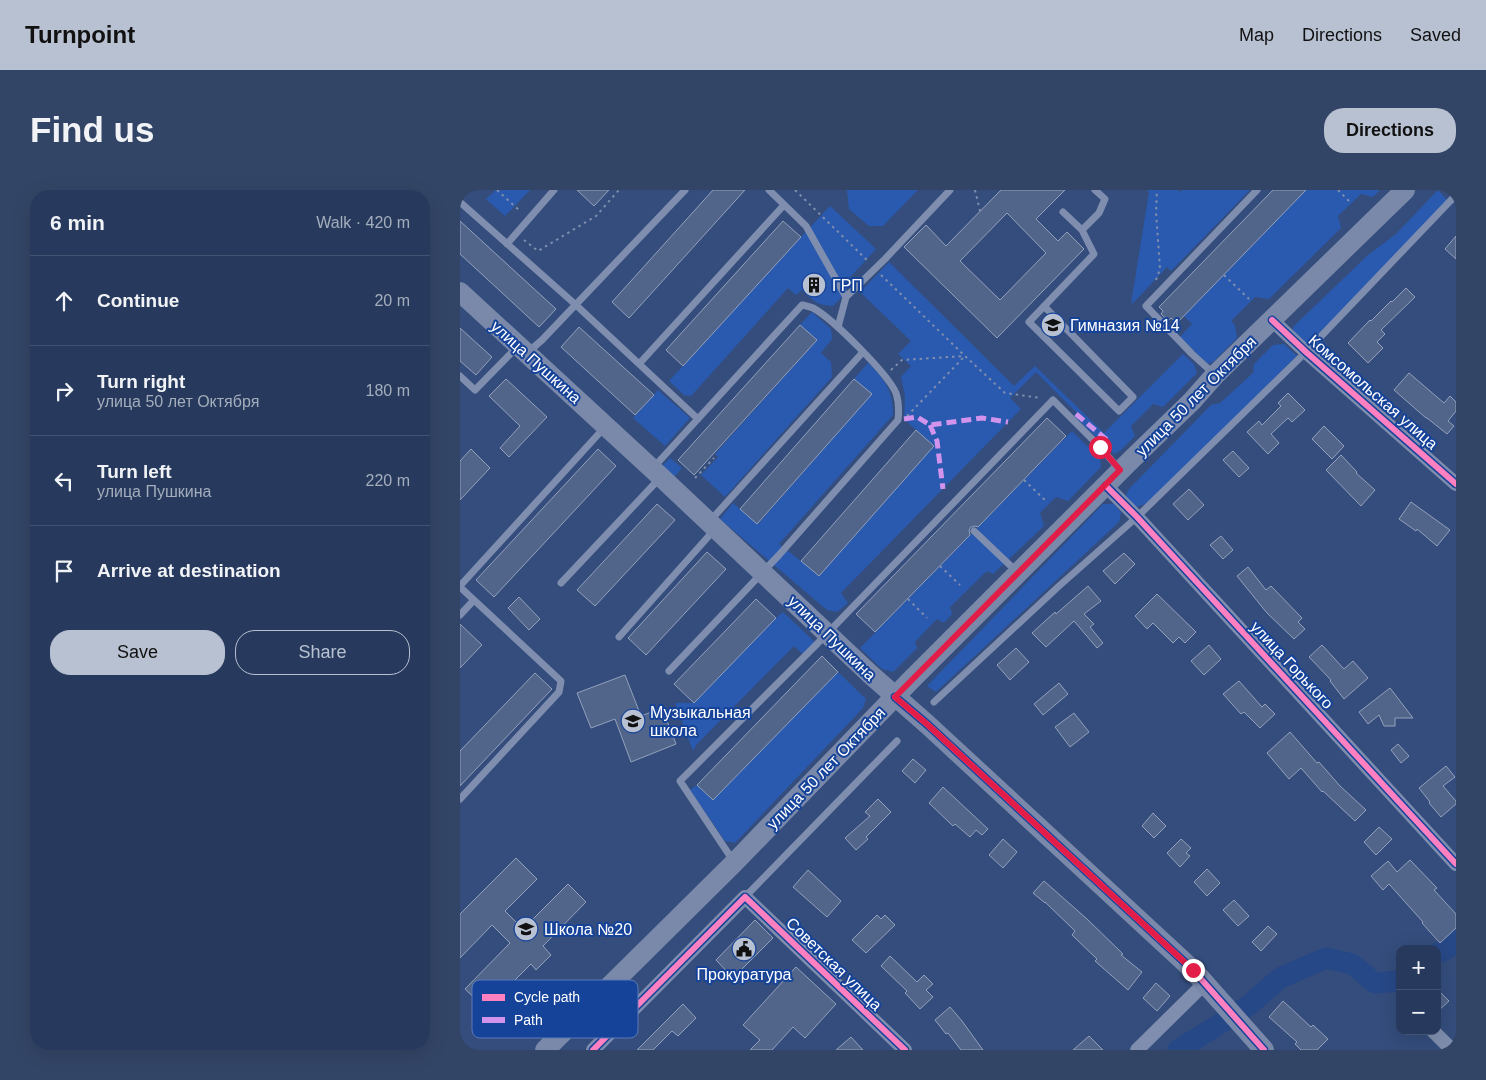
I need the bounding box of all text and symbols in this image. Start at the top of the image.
text: Turnpoint [25,21,135,48]
text: Map [1239,25,1274,45]
text: Directions [1302,25,1382,45]
text: Saved [1410,25,1461,45]
button: Directions [1324,108,1456,153]
text: Find us [30,110,154,149]
text: 6 min [50,211,105,234]
text: Walk · 420 m [316,214,410,231]
building icon: ГРП [801,272,827,298]
place label: ГРП [832,277,863,294]
icon: ahead [50,287,78,315]
text: Continue [97,290,179,311]
text: 20 m [374,292,410,309]
school or university icon: Гимназия №14 [1040,312,1066,338]
street label: улица Пушкина [488,317,584,407]
place label: Гимназия №14 [1070,317,1180,334]
street label: Комсомольская улица [1305,332,1441,453]
street label: улица 50 лет Октября [1133,333,1259,459]
text: Turn right [97,371,185,392]
icon: right [50,377,78,405]
text: 180 m [366,382,410,399]
text: улица 50 лет Октября [97,393,259,410]
route start [1089,436,1112,459]
text: Turn left [97,461,172,482]
icon: left [50,467,78,495]
text: 220 m [366,472,410,489]
text: улица Пушкина [97,483,211,500]
icon: arrive [50,557,78,585]
text: Arrive at destination [97,560,281,581]
street label: улица Пушкина [785,592,879,684]
street label: улица Горького [1247,618,1337,712]
button: Save [50,630,225,675]
button: Share [235,630,410,675]
place label: Музыкальная школа [650,704,751,739]
street label: улица 50 лет Октября [764,704,888,832]
school or university icon: Музыкальная школа [620,708,646,734]
street label: Советская улица [783,914,885,1014]
school or university icon: Школа №20 [513,916,539,942]
place label: Школа №20 [544,921,632,938]
public building icon: Прокуратура [731,936,757,962]
map controls [1396,945,1441,1035]
button: + [1396,945,1441,990]
route end [1182,959,1205,982]
place label: Прокуратура [697,966,792,983]
legend [472,980,638,1038]
text: Cycle path [514,989,580,1005]
button: − [1396,990,1441,1035]
text: Path [514,1012,543,1028]

